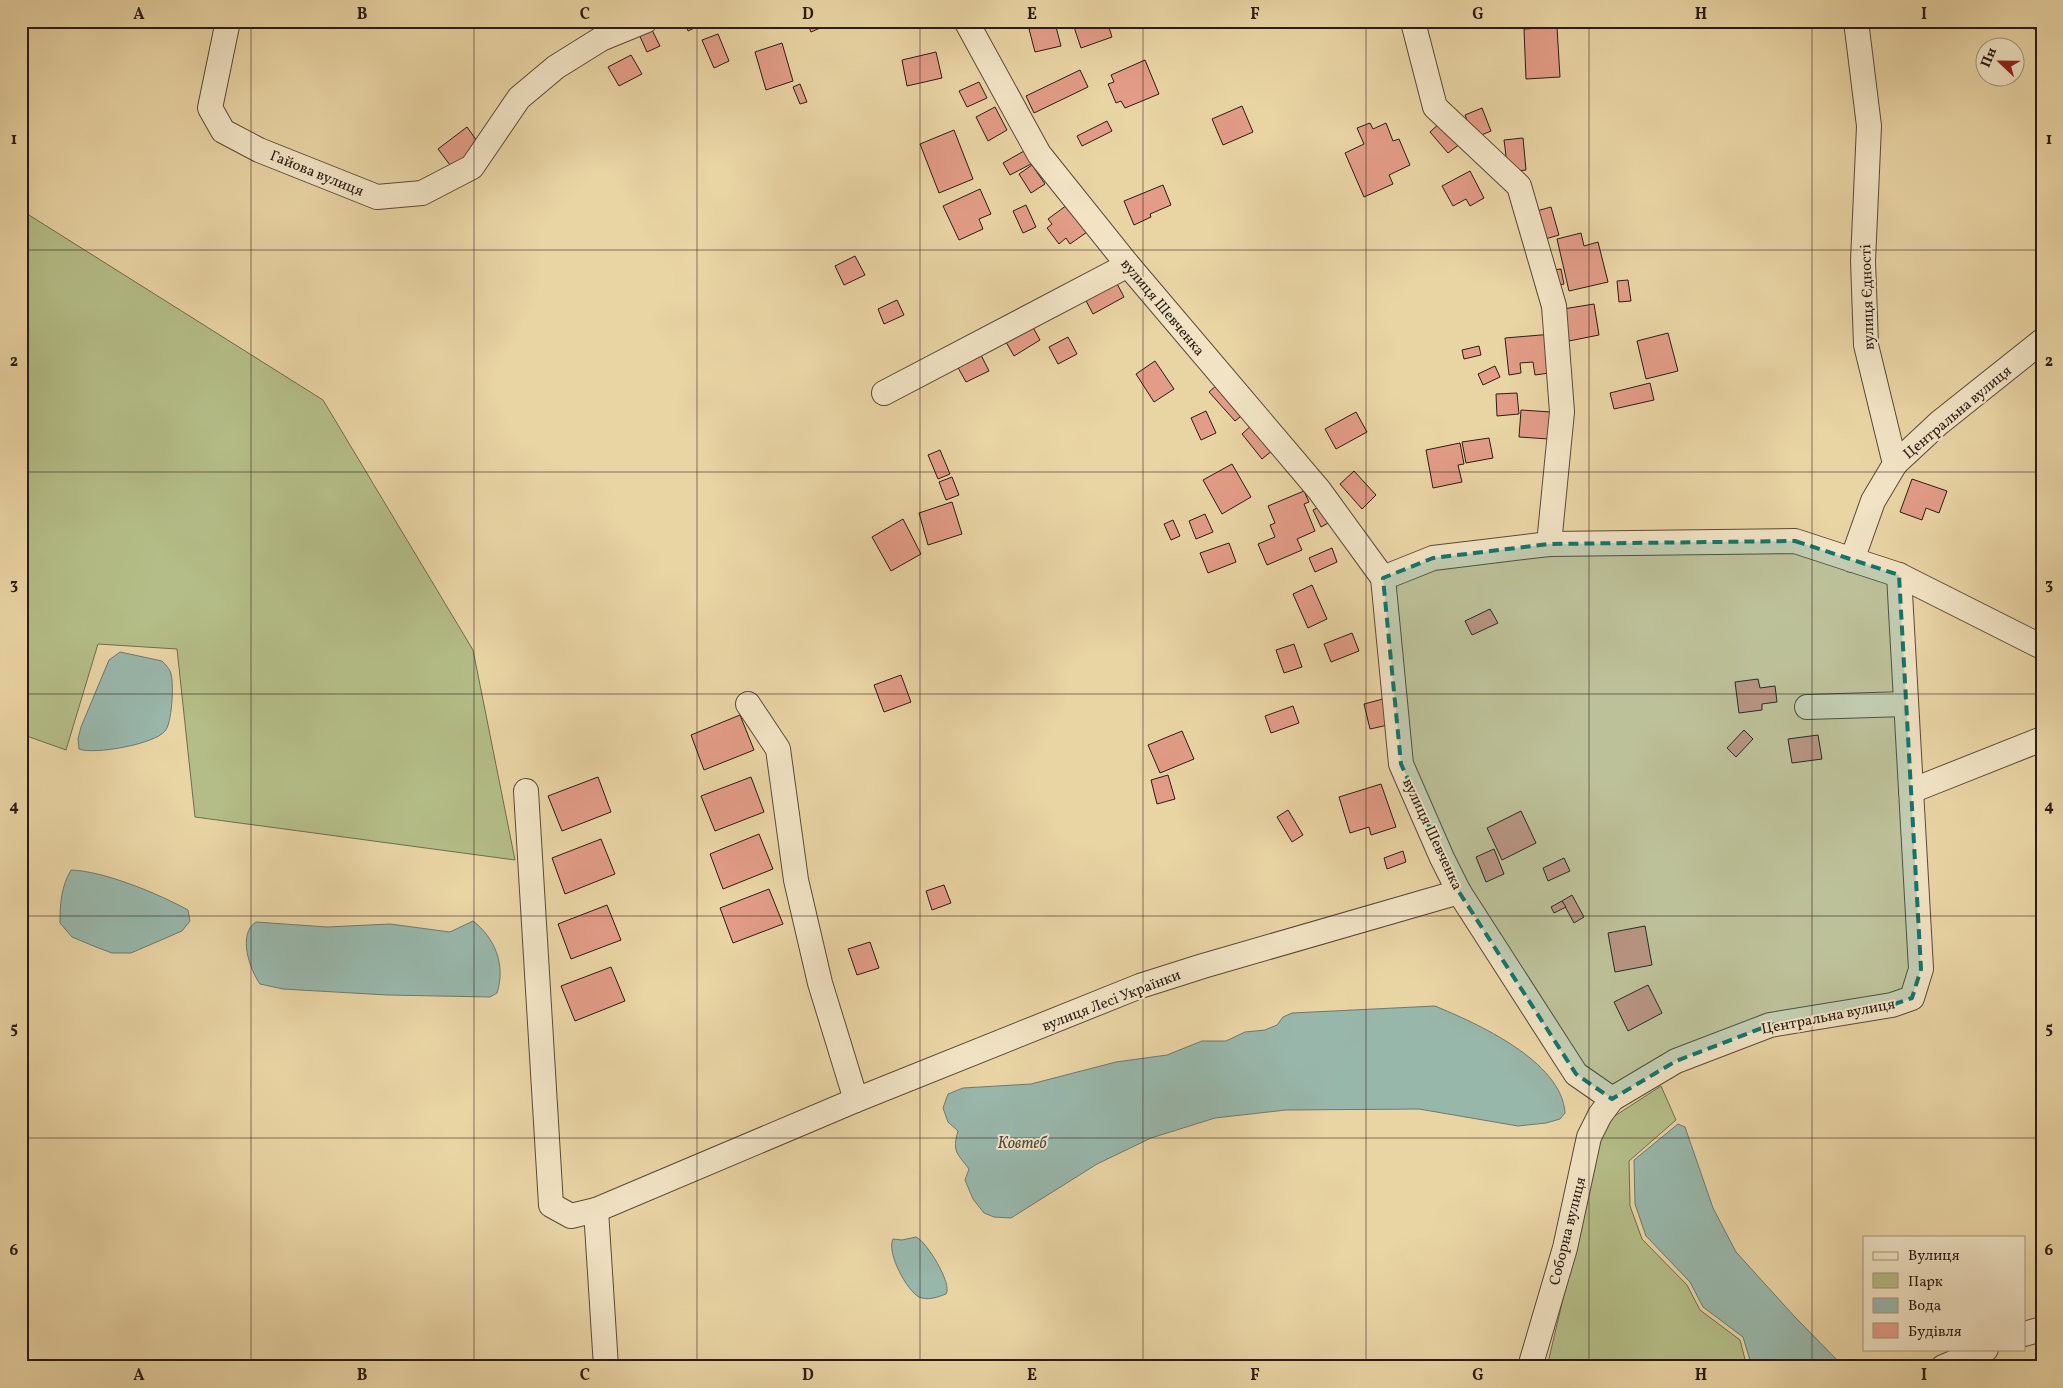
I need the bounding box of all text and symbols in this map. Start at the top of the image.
text: A [133,4,145,26]
text: B [357,4,368,26]
text: C [580,4,590,26]
text: D [802,4,814,26]
text: E [1027,4,1037,26]
text: F [1250,4,1260,26]
text: G [1472,4,1484,26]
text: H [1695,4,1707,26]
text: I [1921,4,1927,26]
north arrow [1976,38,2026,88]
text: Пн [1977,45,2002,70]
text: 1 [11,129,17,151]
text: 1 [2046,129,2052,151]
street label: Гайова вулиця [266,146,367,203]
street label: вулиця Єдності [1856,244,1881,350]
street label: вулиця Шевченка [1115,255,1209,361]
text: 2 [10,351,18,373]
text: 2 [2045,351,2053,373]
street label: Центральна вулиця [1899,361,2017,465]
text: 3 [10,574,18,596]
text: 3 [2045,574,2053,596]
street label: вулиця Шевченка [1396,775,1467,894]
text: 4 [9,796,19,818]
text: 4 [2044,796,2054,818]
street label: вулиця Лесі Українки [1039,965,1184,1038]
street label: Центральна вулиця [1760,994,1897,1041]
text: 5 [10,1018,18,1040]
text: 5 [2045,1018,2053,1040]
water label: Ковтеб [997,1133,1047,1155]
street label: Соборна вулиця [1545,1175,1592,1288]
legend [1863,1236,2026,1350]
text: 6 [10,1240,19,1262]
text: 6 [2045,1240,2054,1262]
text: Вулиця [1908,1246,1960,1267]
text: Парк [1908,1272,1943,1293]
text: Вода [1908,1296,1941,1317]
text: Будівля [1908,1322,1962,1343]
text: A [133,1365,145,1387]
text: B [357,1365,368,1387]
text: C [580,1365,590,1387]
text: D [802,1365,814,1387]
text: E [1027,1365,1037,1387]
text: F [1250,1365,1260,1387]
text: G [1472,1365,1484,1387]
text: H [1695,1365,1707,1387]
text: I [1921,1365,1927,1387]

